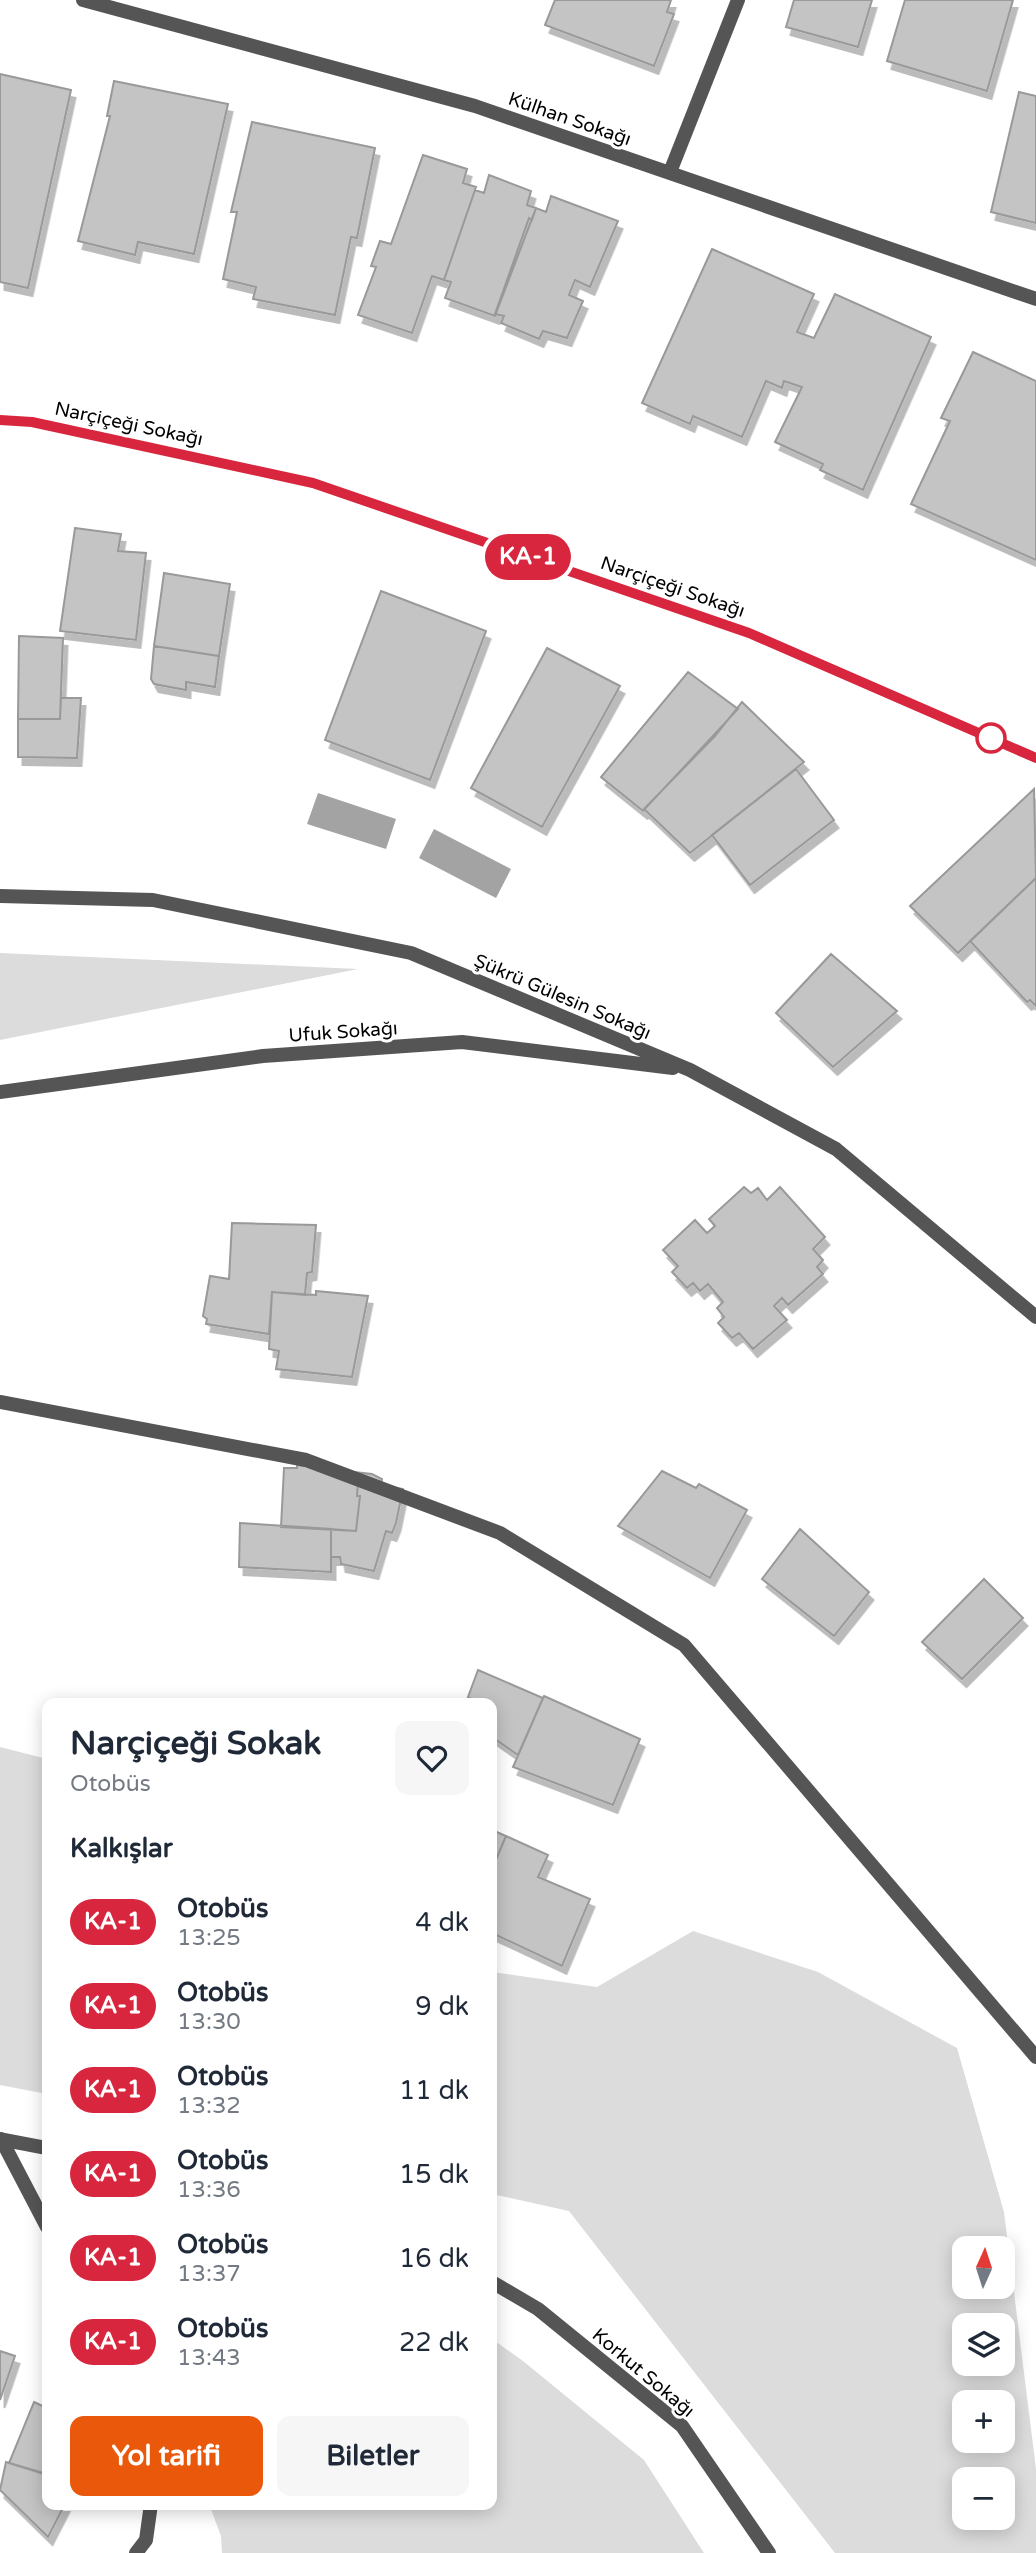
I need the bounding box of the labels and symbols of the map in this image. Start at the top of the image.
street label: Külhan Sokağı [505,88,634,150]
street label: Narçiçeği Sokağı [53,398,205,450]
line badge: KA-1 [479,534,577,580]
street label: Narçiçeği Sokağı [598,552,748,622]
unlabelled marker [976,723,1006,753]
street label: Şükrü Gülesin Sokağı [471,950,654,1044]
street label: Ufuk Sokağı [288,1017,398,1047]
north arrow [952,2236,1015,2300]
street label: Korkut Sokağı [588,2324,699,2422]

